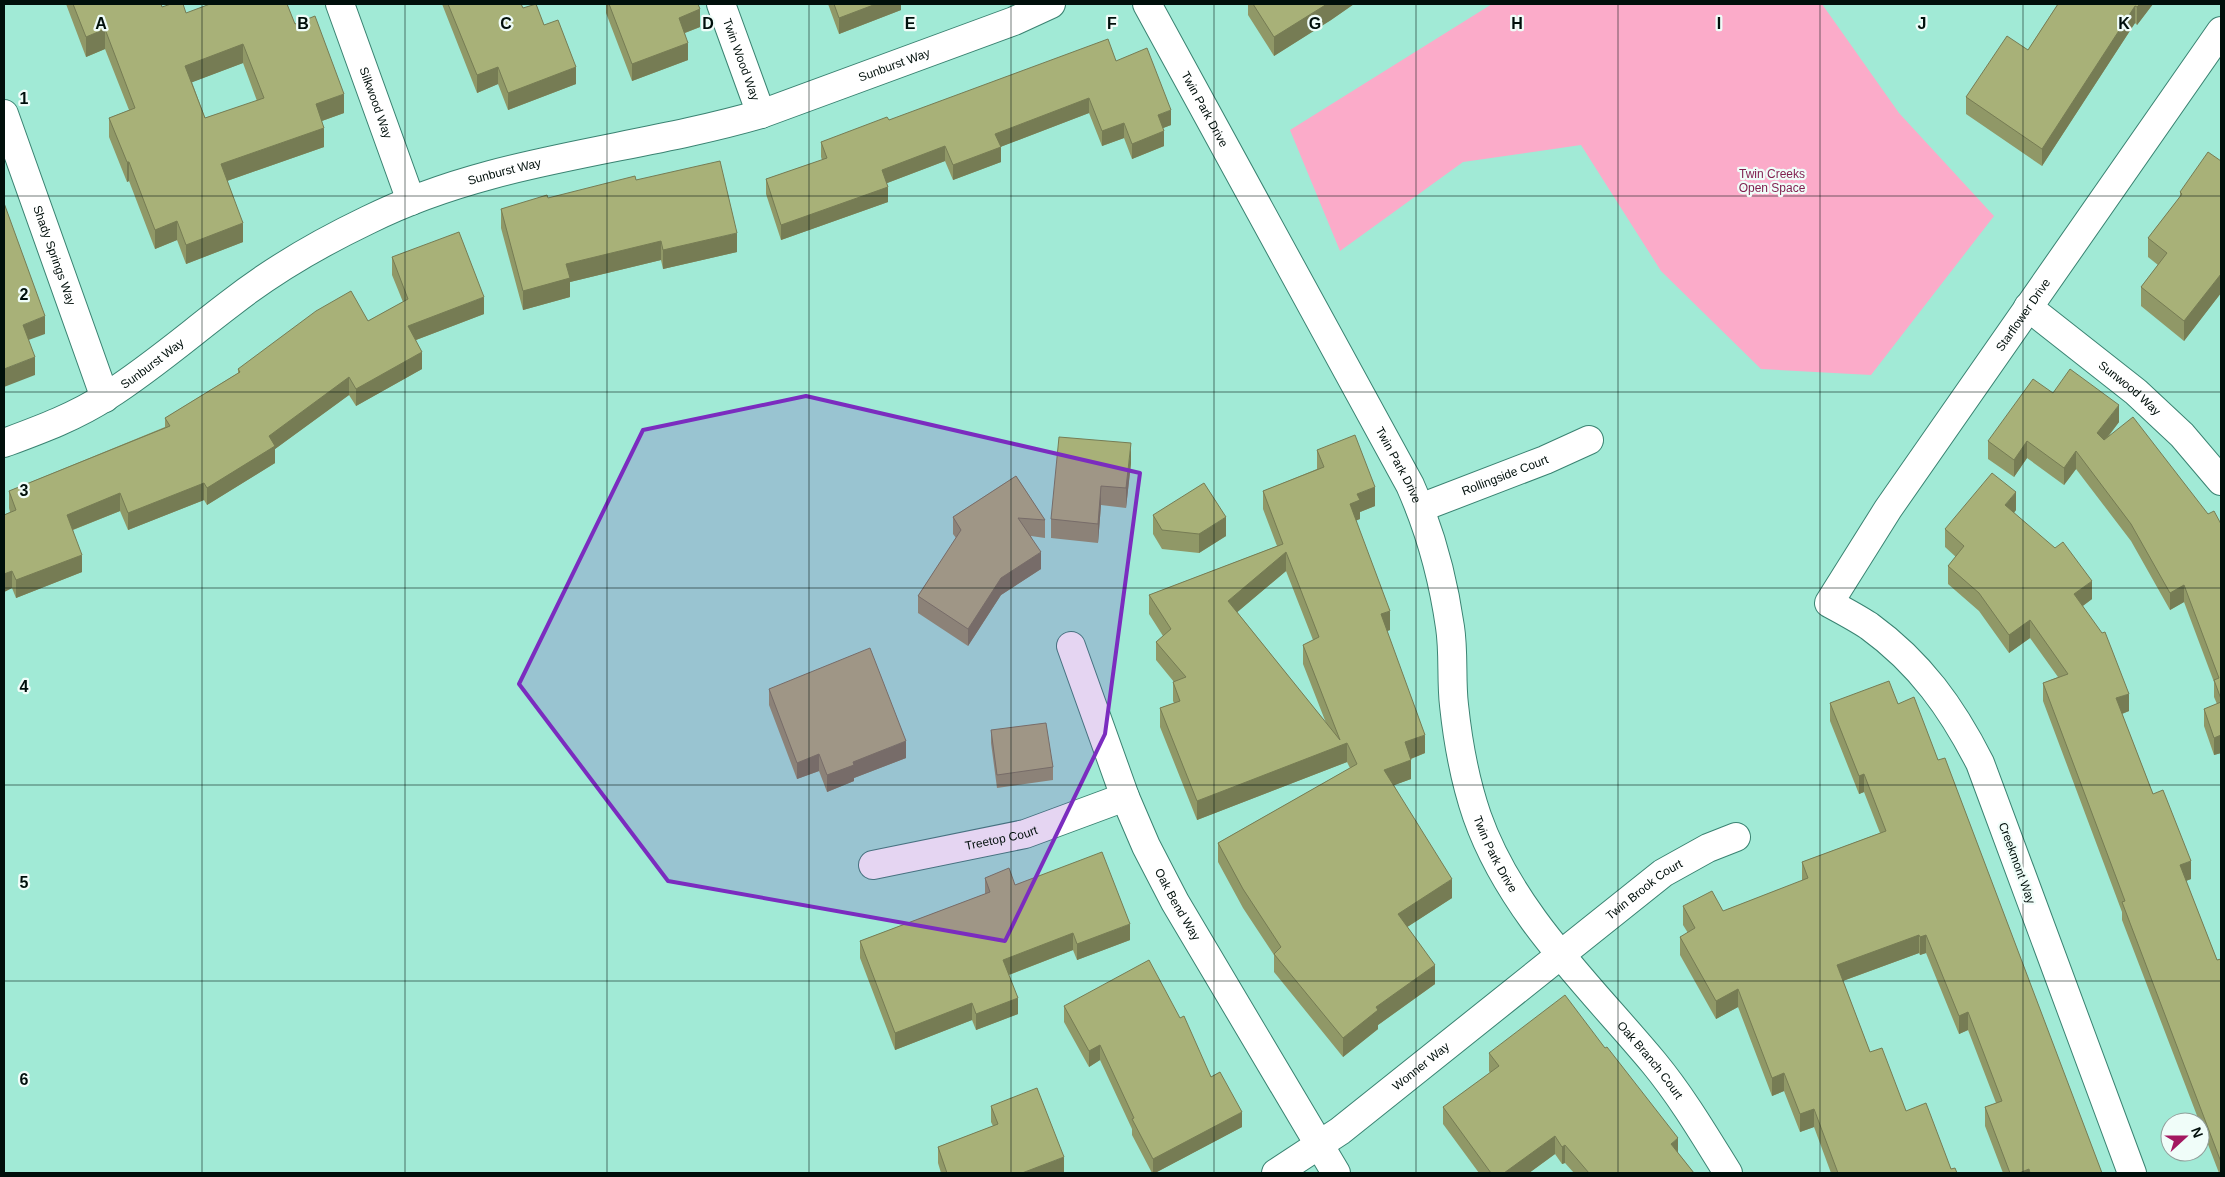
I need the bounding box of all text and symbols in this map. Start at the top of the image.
text: A [95,15,107,32]
text: B [297,15,309,32]
text: C [500,15,512,32]
text: D [702,15,714,32]
text: E [905,15,916,32]
text: F [1107,15,1117,32]
text: G [1309,15,1321,32]
text: H [1511,15,1523,32]
text: I [1717,15,1721,32]
text: J [1918,15,1926,32]
text: K [2118,15,2130,32]
street label: Twin Wood Way [720,17,762,102]
street label: Sunburst Way [857,46,932,85]
street label: Silkwood Way [356,65,395,140]
street label: Twin Park Drive [1178,69,1231,150]
text: 1 [20,90,29,107]
street label: Sunburst Way [466,156,542,188]
park label: Twin Creeks Open Space [1739,167,1806,195]
street label: Shady Springs Way [30,203,78,307]
street label: Starflower Drive [1993,276,2054,354]
text: 2 [20,286,29,303]
street label: Sunburst Way [118,336,187,392]
street label: Sunwood Way [2096,358,2163,418]
street label: Twin Park Drive [1373,424,1424,505]
street label: Rollingside Court [1460,452,1551,498]
text: 3 [20,482,29,499]
text: 4 [20,678,29,695]
street label: Twin Park Drive [1470,814,1520,895]
street label: Creekmont Way [1996,820,2038,906]
street label: Treetop Court [964,823,1040,853]
street label: Twin Brook Court [1603,856,1685,923]
street label: Oak Bend Way [1152,866,1203,943]
text: 5 [20,874,29,891]
street label: Oak Branch Court [1614,1018,1686,1102]
street label: Wonner Way [1390,1040,1452,1093]
text: 6 [20,1071,29,1088]
north arrow [2160,1112,2210,1162]
text: N [2188,1125,2206,1140]

